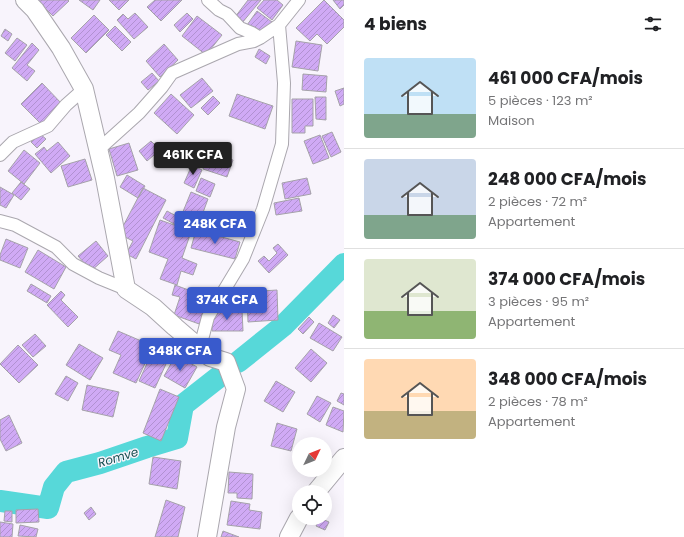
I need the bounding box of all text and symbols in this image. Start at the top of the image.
text: 4 biens [364,12,427,36]
icon: filters [642,13,664,35]
text: 461 000 CFA/mois [488,66,643,90]
icon: home [396,74,444,122]
text: 5 pièces · 123 m² [488,91,593,110]
text: Maison [488,111,535,130]
pin: 461K CFA [152,142,234,176]
text: 461K CFA [163,145,223,164]
text: 248 000 CFA/mois [488,167,647,191]
icon: home [396,175,444,223]
text: 2 pièces · 72 m² [488,192,587,211]
pin: 248K CFA [174,211,256,245]
text: Appartement [488,212,575,231]
text: 248K CFA [183,214,247,233]
text: 374 000 CFA/mois [488,267,645,291]
icon: home [396,275,444,323]
pin: 374K CFA [186,287,268,321]
text: 374K CFA [196,290,258,309]
text: 3 pièces · 95 m² [488,292,589,311]
text: Appartement [488,312,575,331]
pin: 348K CFA [139,338,221,372]
text: 348K CFA [148,341,212,360]
text: 348 000 CFA/mois [488,367,647,391]
icon: home [396,375,444,423]
text: 2 pièces · 78 m² [488,392,588,411]
text: Appartement [488,412,575,431]
north arrow [292,437,332,477]
map controls [292,437,332,525]
water label: Romve [96,443,141,471]
button: locate [292,485,332,525]

